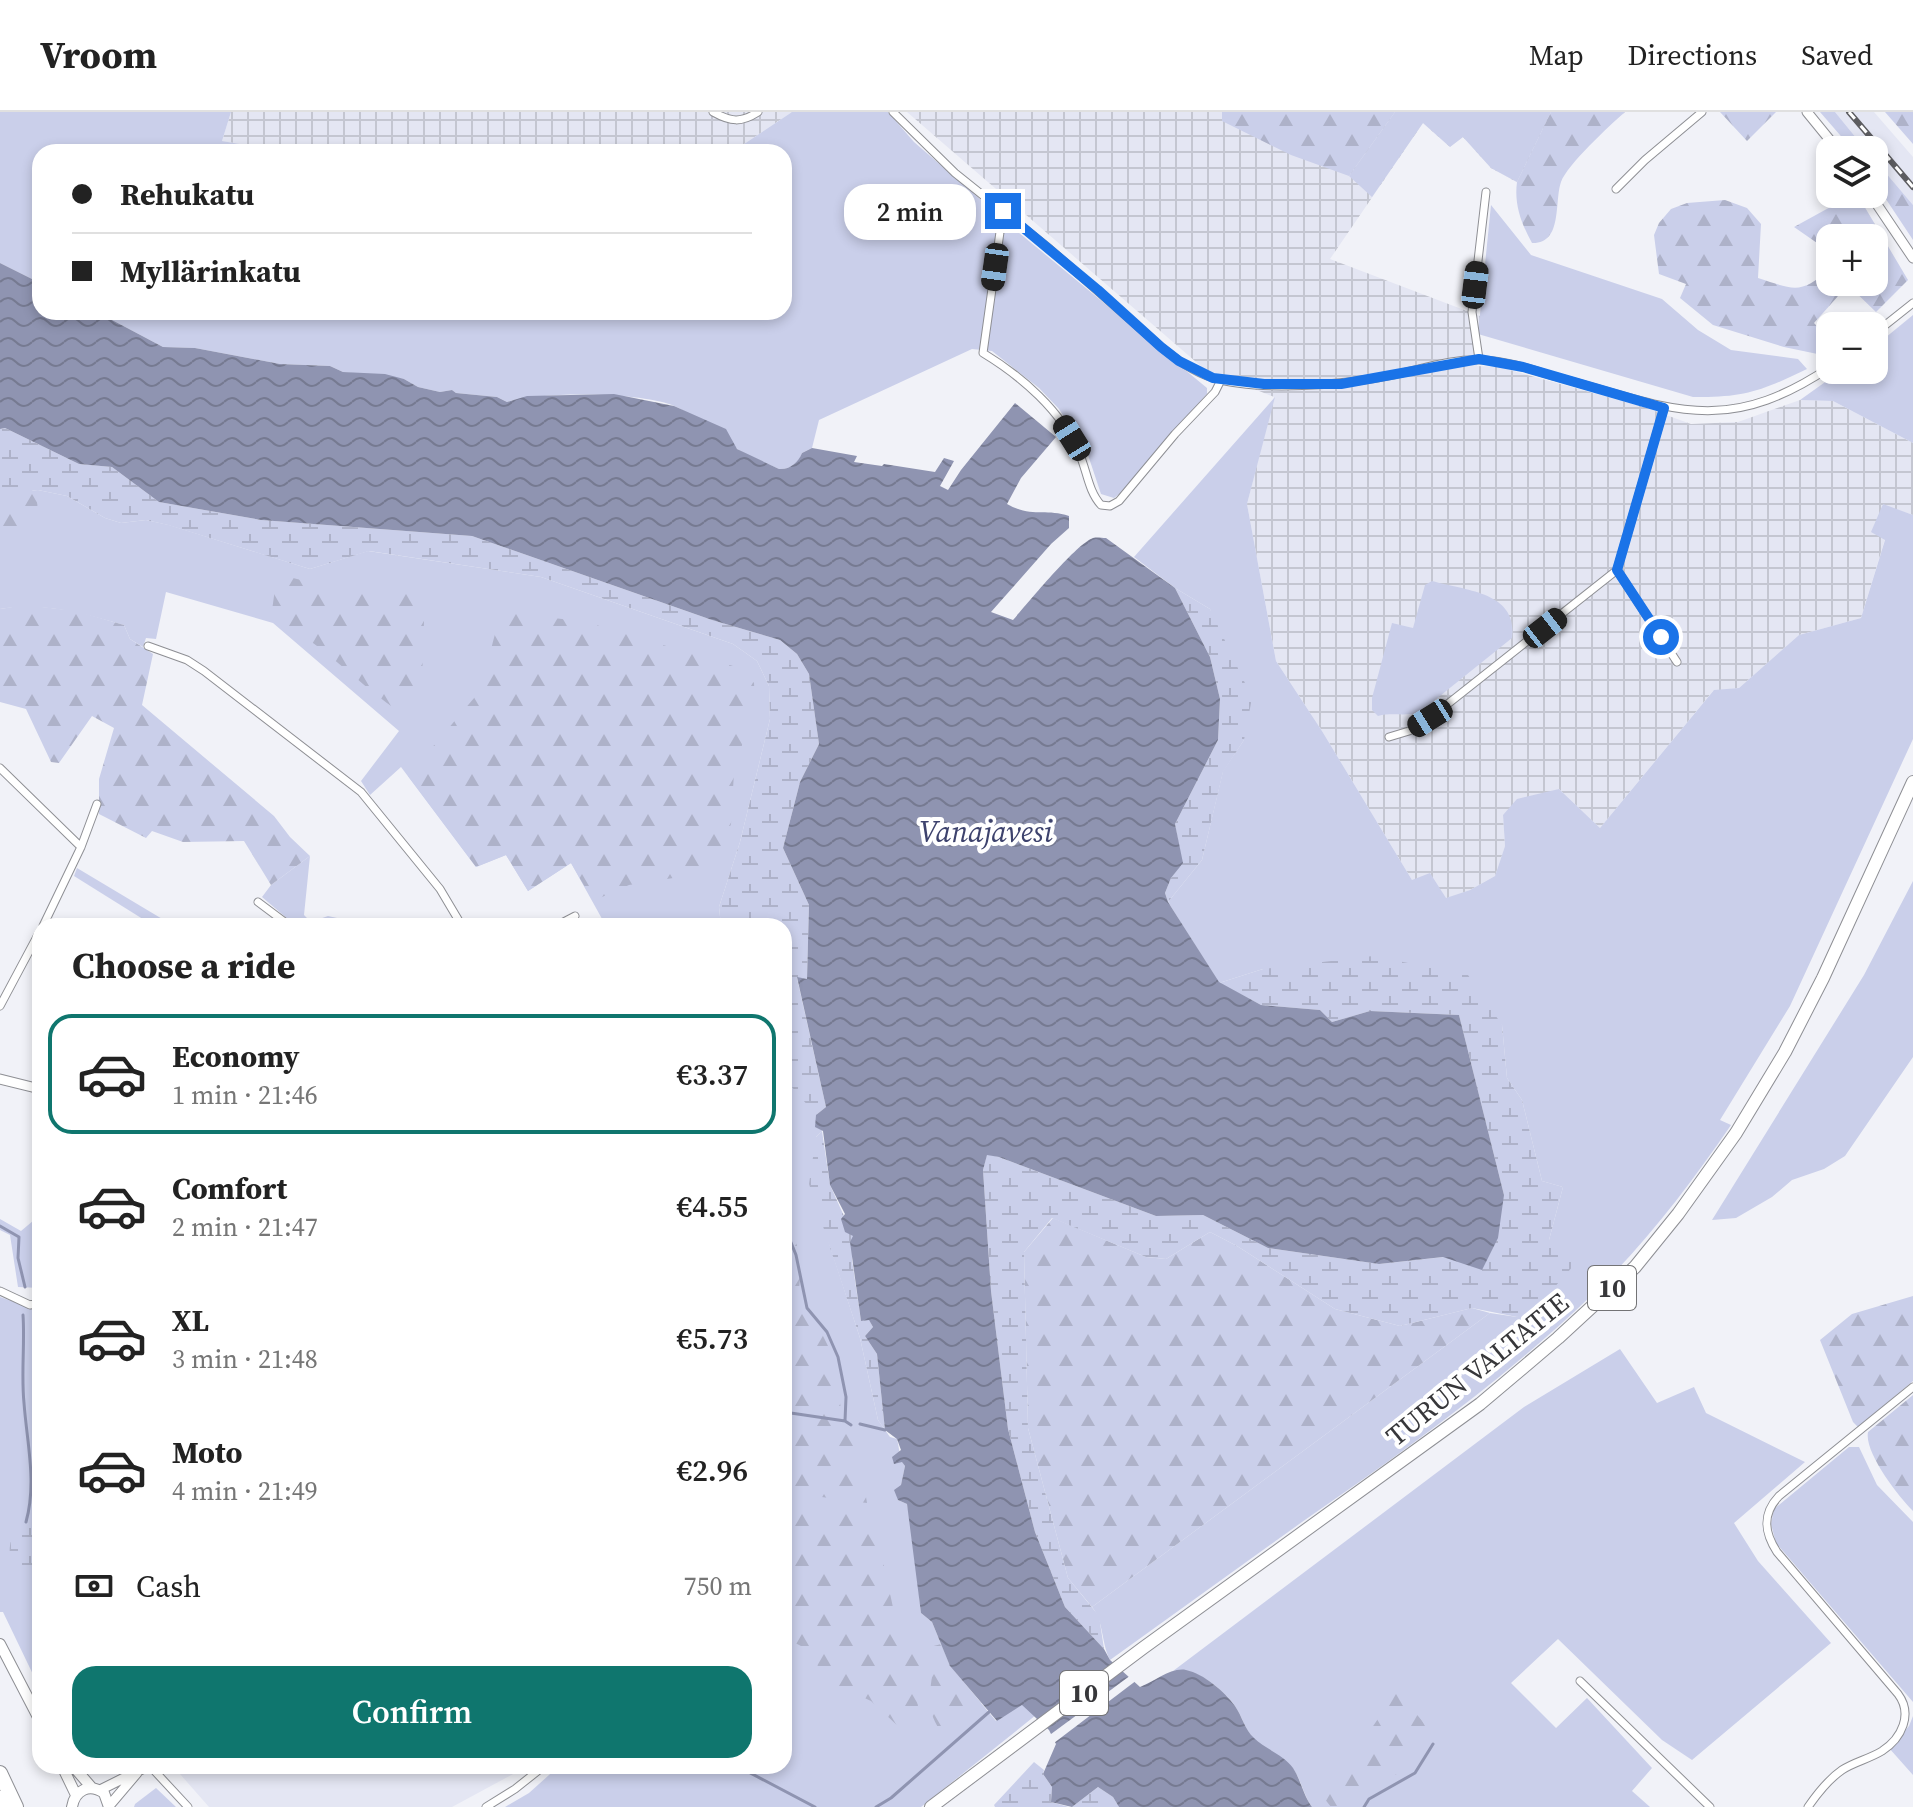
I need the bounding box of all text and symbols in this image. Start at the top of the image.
text: Vroom [40,29,157,81]
text: Map [1529,36,1584,74]
text: Directions [1628,36,1757,74]
text: Saved [1801,36,1873,74]
map controls [1816,136,1888,384]
button: layers [1816,136,1888,208]
text: Rehukatu [120,174,254,215]
callout: 2 min [843,183,975,239]
route end [985,193,1021,229]
text: 2 min [877,194,943,230]
button: + [1816,224,1888,296]
car [980,242,1010,292]
text: Myllärinkatu [120,251,301,292]
car [1460,260,1490,310]
button: − [1816,312,1888,384]
car [1049,411,1095,465]
car [1519,604,1571,652]
route start [1643,619,1679,655]
car [1403,695,1457,741]
water label: Vanajavesi [919,811,1053,852]
text: Choose a ride [72,941,295,990]
text: Economy [172,1036,300,1077]
icon: car [76,1038,148,1110]
text: €3.37 [677,1054,748,1095]
text: 1 min · 21:46 [172,1077,318,1113]
text: Comfort [172,1168,287,1209]
icon: car [76,1170,148,1242]
text: €4.55 [677,1186,748,1227]
text: 2 min · 21:47 [172,1209,318,1245]
road number: 10 [1588,1266,1636,1310]
street label: TURUN VALTATIE [1378,1284,1576,1454]
text: XL [172,1300,209,1341]
icon: car [76,1302,148,1374]
text: €5.73 [677,1318,748,1359]
text: 3 min · 21:48 [172,1341,318,1377]
text: Moto [172,1432,243,1473]
icon: car [76,1434,148,1506]
text: €2.96 [677,1450,748,1491]
text: 4 min · 21:49 [172,1473,318,1509]
icon: cash [72,1564,116,1608]
text: Cash [136,1566,201,1607]
text: 750 m [684,1568,752,1604]
button: Confirm [72,1666,752,1758]
road number: 10 [1060,1671,1108,1715]

